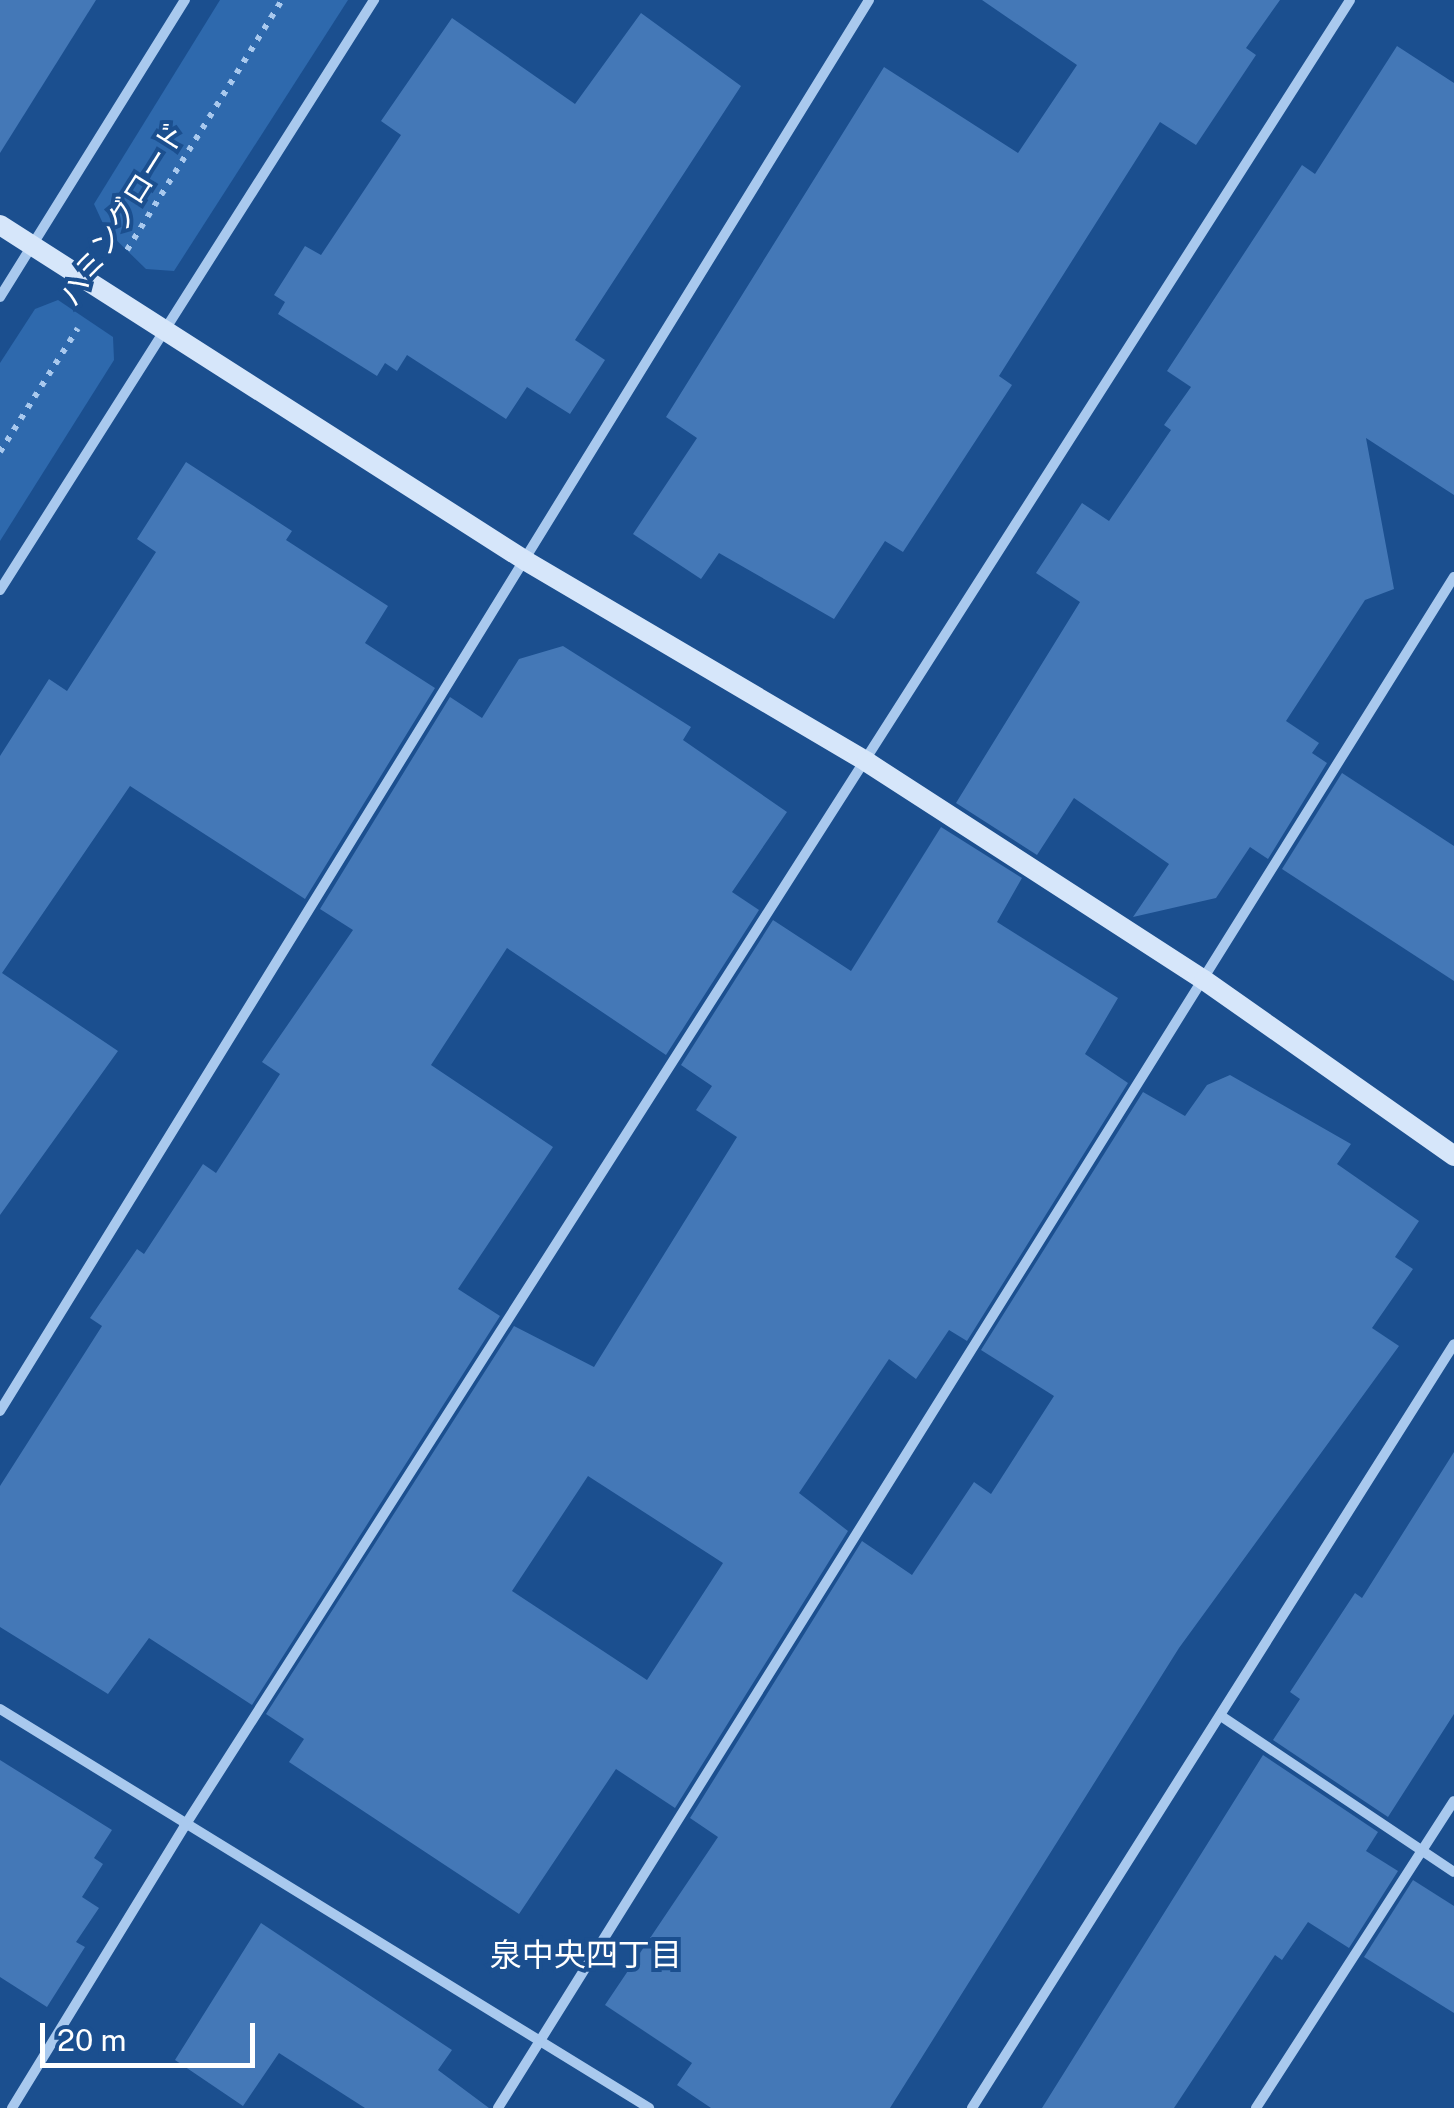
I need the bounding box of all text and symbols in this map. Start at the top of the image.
street label: ハミングロード [51,115,193,313]
district label: 泉中央四丁目 [490,1936,682,1974]
scale bar [45,2003,260,2065]
text: 20 m [57,2022,126,2058]

